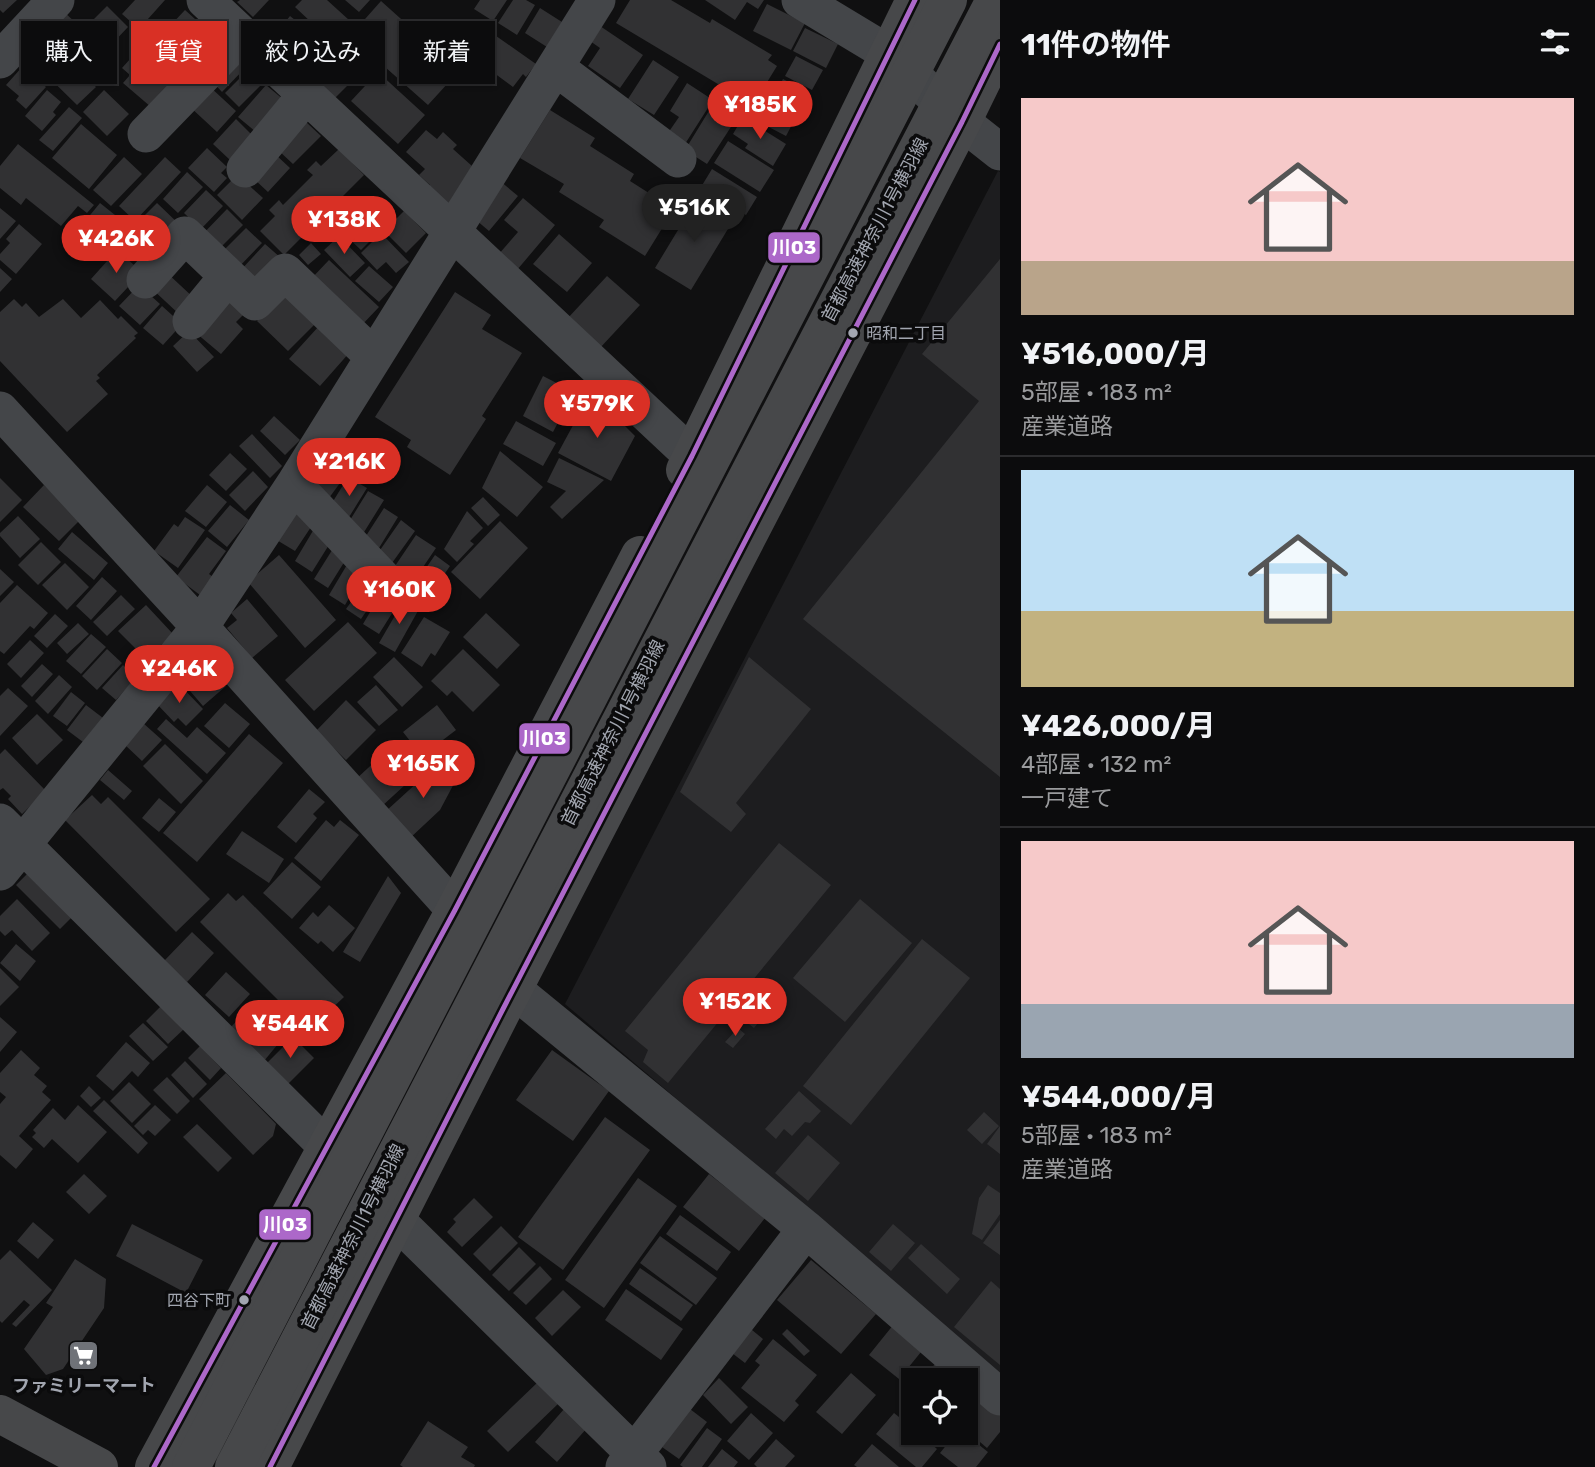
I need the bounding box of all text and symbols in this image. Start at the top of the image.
chip: 購入 [21,21,117,84]
chip: 賃貸 [131,21,227,84]
chip: 絞り込み [241,21,385,84]
chip: 新着 [399,21,495,84]
icon: filters [1536,23,1574,61]
text: 11件の物件 [1021,27,1171,63]
pin: ¥185K [711,82,809,141]
text: ¥185K [724,90,796,118]
street label: 首都高速神奈川1号横羽線 [817,134,933,326]
icon: home [1235,144,1361,270]
pin: ¥516K [645,184,743,244]
text: ¥516K [658,193,730,221]
pin: ¥138K [295,196,393,256]
text: ¥138K [307,205,381,233]
pin: ¥426K [67,216,165,275]
text: ¥426K [78,224,154,252]
line badge: 川03 [767,231,821,264]
text: 川03 [772,236,816,259]
place label: 昭和二丁目 [866,324,946,343]
marker: 昭和二丁目 [846,326,860,340]
text: ¥516,000/月 [1021,336,1210,372]
text: 5部屋 · 183 m² [1021,378,1172,406]
pin: ¥579K [548,380,646,440]
text: ¥579K [560,389,634,417]
text: 産業道路 [1021,412,1113,440]
pin: ¥216K [300,438,398,498]
text: ¥216K [313,447,385,475]
icon: home [1235,516,1361,642]
pin: ¥160K [350,566,448,626]
text: ¥160K [362,575,436,603]
street label: 首都高速神奈川1号横羽線 [557,636,669,830]
pin: ¥246K [130,646,228,705]
text: ¥246K [141,654,217,682]
text: ¥426,000/月 [1021,708,1216,744]
line badge: 川03 [518,722,571,755]
text: 川03 [522,727,566,750]
pin: ¥165K [374,740,472,800]
text: ¥165K [387,749,459,777]
text: 4部屋 · 132 m² [1021,750,1171,778]
text: 一戸建て [1021,784,1113,812]
icon: home [1235,887,1361,1013]
pin: ¥152K [686,978,784,1038]
text: ¥152K [699,987,771,1015]
pin: ¥544K [241,1000,339,1060]
text: ¥544K [251,1009,329,1037]
text: ¥544,000/月 [1021,1079,1216,1115]
text: 5部屋 · 183 m² [1021,1121,1172,1149]
street label: 首都高速神奈川1号横羽線 [297,1140,409,1334]
text: 産業道路 [1021,1155,1113,1183]
line badge: 川03 [258,1208,312,1241]
text: 川03 [263,1213,307,1236]
place label: 四谷下町 [167,1291,231,1310]
marker: 四谷下町 [237,1293,251,1307]
supermarket icon: ファミリーマート [67,1339,101,1373]
map controls [901,1368,978,1445]
button: locate [901,1368,978,1445]
place label: ファミリーマート [12,1375,156,1397]

